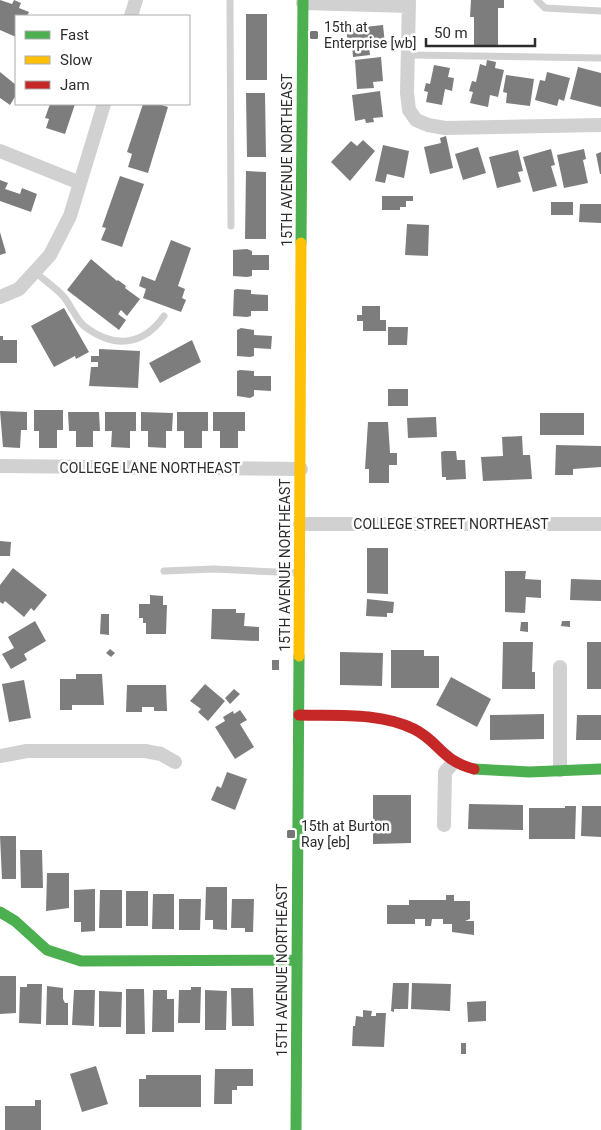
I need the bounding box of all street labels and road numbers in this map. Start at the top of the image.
street label: 15TH AVENUE NORTHEAST [279,73,295,247]
street label: COLLEGE LANE NORTHEAST [60,460,241,476]
street label: 15TH AVENUE NORTHEAST [277,478,293,652]
street label: COLLEGE STREET NORTHEAST [353,516,549,532]
street label: 15TH AVENUE NORTHEAST [274,883,290,1057]

